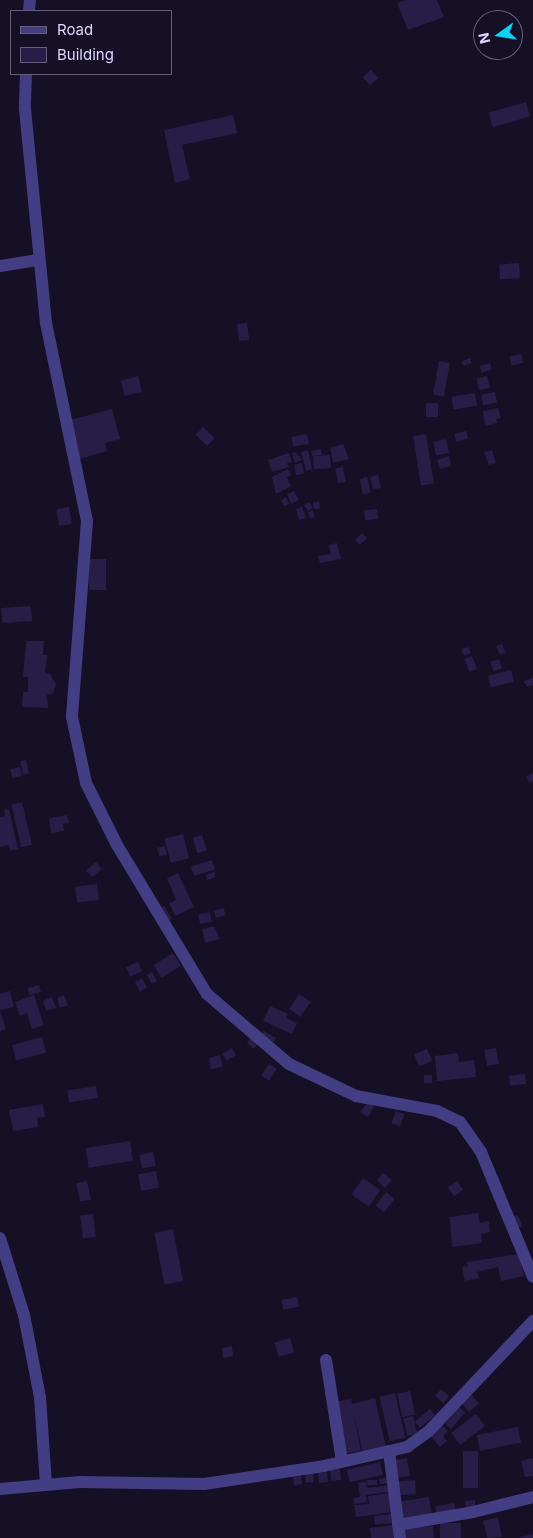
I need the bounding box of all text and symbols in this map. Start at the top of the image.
legend [10,10,172,75]
north arrow [473,10,523,60]
text: Road [57,20,93,39]
text: N [474,31,493,45]
text: Building [57,45,114,64]

